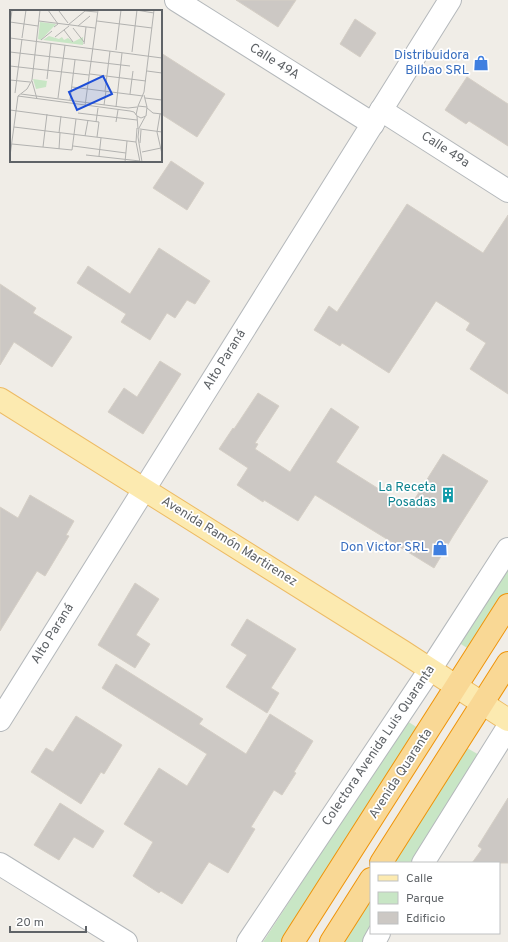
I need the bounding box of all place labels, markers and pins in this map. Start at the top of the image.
place label: Distribuidora Bilbao SRL [394,48,469,79]
shop icon: Distribuidora Bilbao SRL [472,54,490,72]
place label: La Receta Posadas [378,480,436,511]
building icon: La Receta Posadas [439,486,457,504]
shop icon: Don Victor SRL [431,539,449,557]
place label: Don Victor SRL [340,540,428,556]

